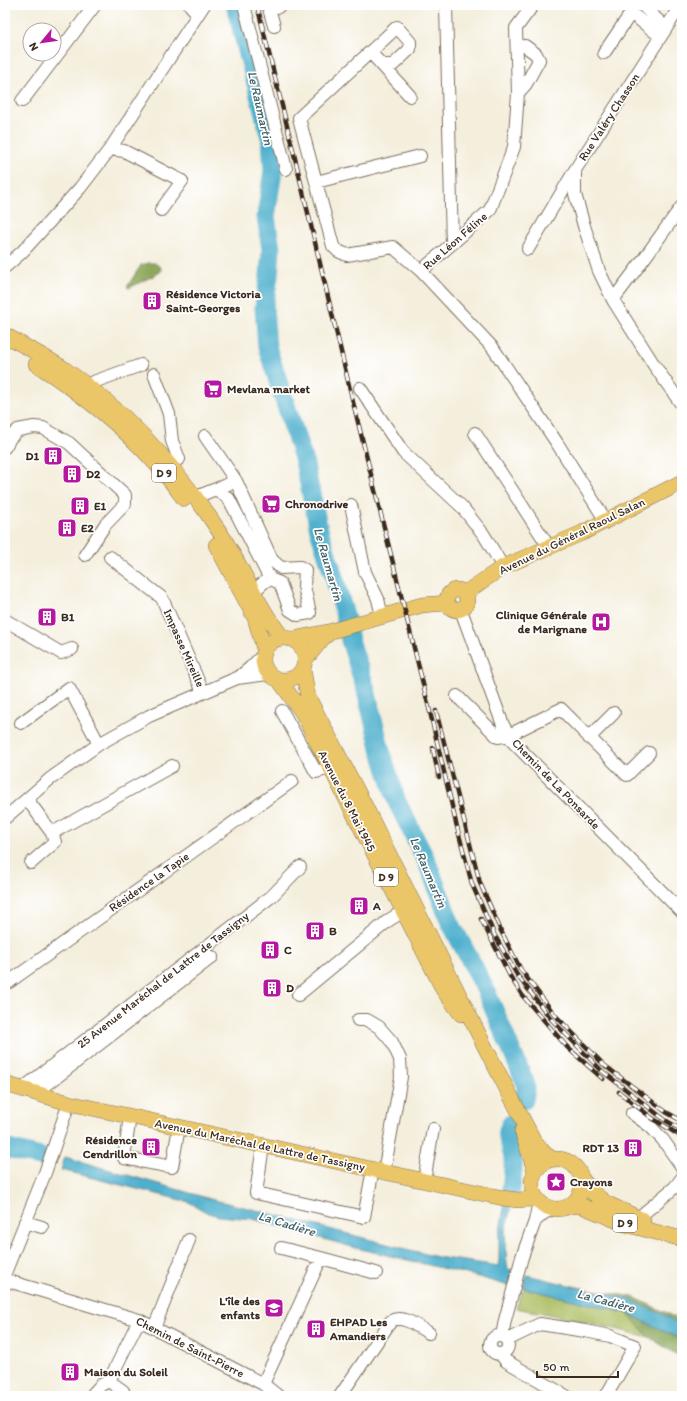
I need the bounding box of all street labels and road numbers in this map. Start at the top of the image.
street label: Rue Valéry Chasson [575,70,643,163]
street label: Rue Léon Féline [420,209,490,273]
road number: D 9 [152,464,176,482]
street label: Avenue du Général Raoul Salan [497,494,647,577]
street label: Impasse Mireille [160,607,208,690]
street label: Chemin de La Ponsarde [509,736,603,832]
street label: Avenue du 8 Mai 1945 [315,748,379,854]
street label: Résidence la Tapie [106,849,192,915]
road number: D 9 [374,868,398,886]
street label: 25 Avenue Maréchal de Lattre de Tassigny [75,909,252,1051]
street label: Avenue du Maréchal de Lattre de Tassigny [154,1116,367,1174]
road number: D 9 [613,1214,637,1232]
street label: Chemin de Saint-Pierre [134,1314,247,1381]

